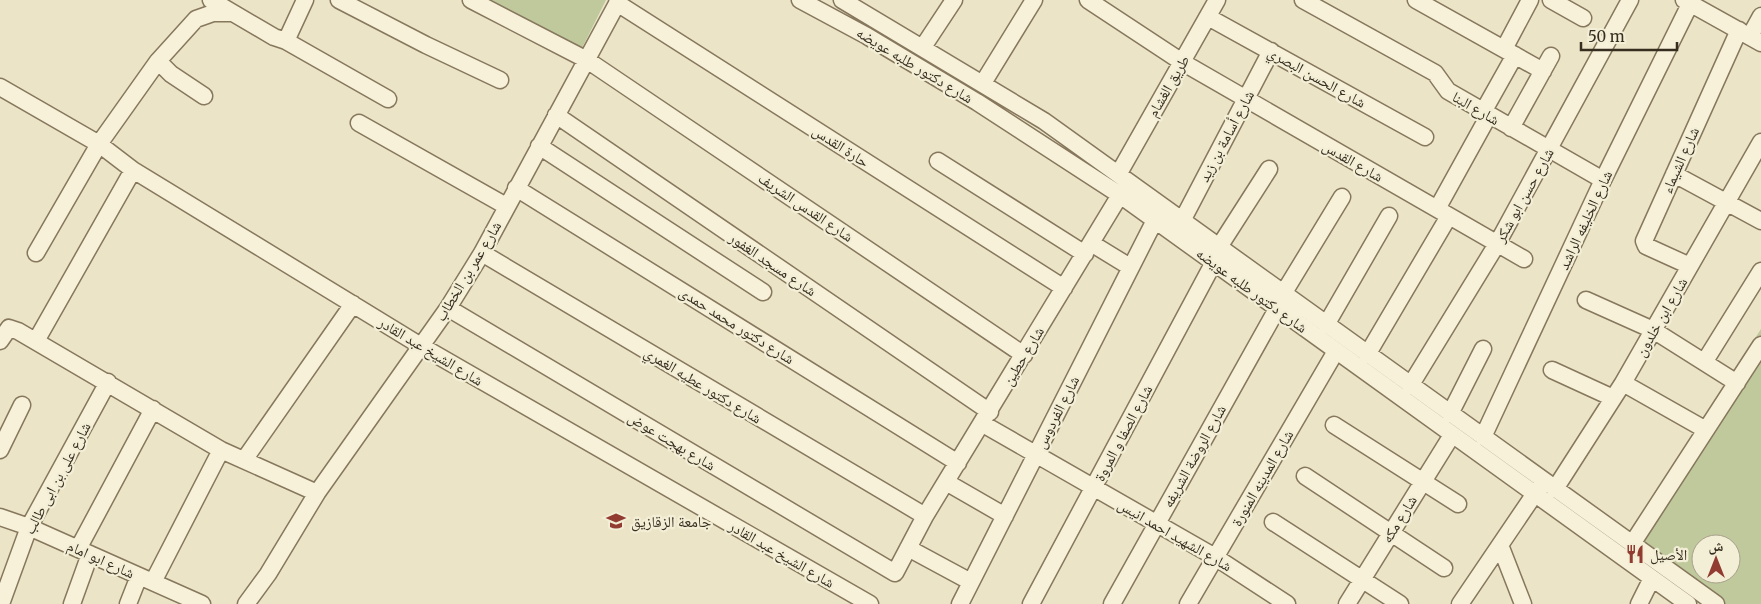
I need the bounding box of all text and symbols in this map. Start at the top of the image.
scale bar [1581,20,1677,52]
street label: شارع دكتور طلبه عويضه [853,23,977,108]
text: 50 m [1588,27,1625,46]
street label: شارع الحسن البصري [1263,42,1369,114]
street label: طريق الغشام [1143,52,1194,121]
street label: شارع أسامة بن زيد [1194,87,1259,186]
street label: شارع البنا [1448,87,1503,130]
street label: حارة القدس [809,121,873,172]
street label: شارع الشيماء [1657,124,1704,197]
street label: شارع القدس [1319,136,1387,187]
street label: شارع حسن ابو شكر [1490,144,1559,247]
street label: شارع الخليفه الراشد [1554,167,1617,273]
street label: شارع القدس الشريف [754,168,857,247]
street label: شارع عمر بن الخطاب [431,217,506,325]
street label: شارع مسجد الغفور [724,227,820,301]
street label: شارع دكتور طلبه عويضه [1192,243,1311,338]
street label: شارع ابن خلدون [1631,274,1692,360]
street label: شارع دكتور محمد حمدى [675,282,798,369]
street label: شارع الشيخ عبد القادر [374,312,487,391]
street label: شارع حطين [998,323,1049,389]
street label: شارع دكتور عطيه الغمري [639,342,765,430]
street label: شارع الفردوس [1031,372,1084,452]
street label: شارع الصفا و المروة [1090,381,1157,485]
street label: شارع الروضة الشريفه [1158,401,1231,511]
street label: شارع بهجت عوض [624,407,719,475]
street label: شارع على بن ابى طالب [19,419,96,538]
street label: شارع المدينه المنورة [1227,426,1298,530]
street label: شارع مكه [1377,492,1422,547]
street label: شارع الشهيد احمد انيس [1114,495,1236,576]
school or university icon: جامعة الزقازيق [605,510,627,532]
place label: جامعة الزقازيق [631,512,712,532]
street label: شارع الشيخ عبد القادر [724,516,838,593]
north arrow [1691,534,1741,584]
street label: شارع ابو امام [64,536,138,583]
text: ش [1709,537,1724,555]
restaurant icon: الأصيل [1624,543,1646,565]
place label: الأصيل [1650,545,1687,565]

